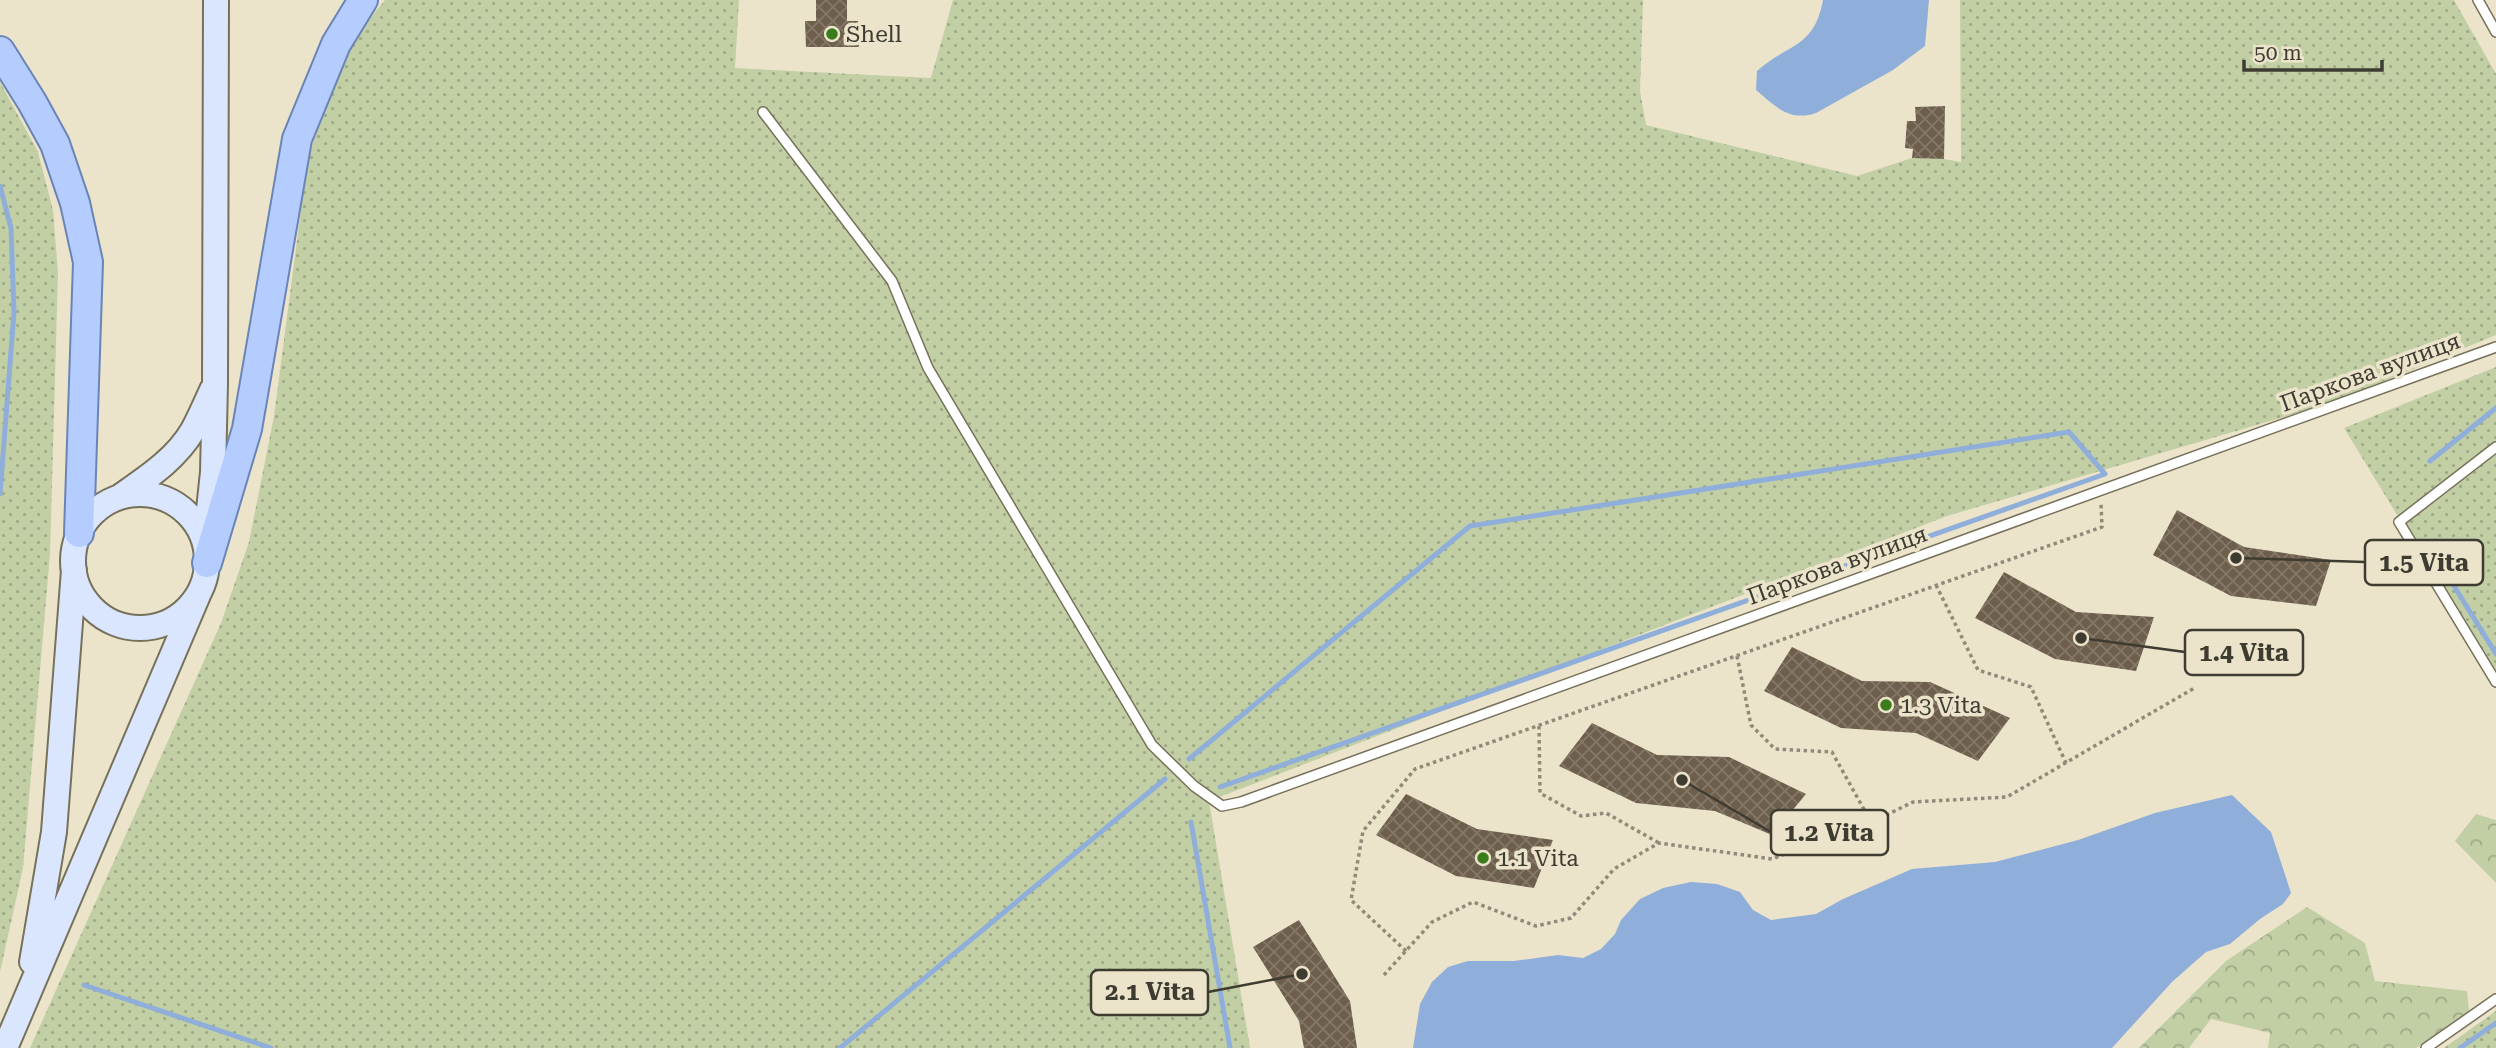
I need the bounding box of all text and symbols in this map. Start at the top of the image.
place label: Shell [846,21,902,48]
marker: Shell [824,26,840,42]
scale bar [2244,28,2382,72]
text: 50 m [2254,41,2302,65]
street label: Паркова вулиця [2277,327,2464,418]
street label: Паркова вулиця [1744,520,1931,611]
callout: 1.5 Vita [2365,540,2483,585]
text: 1.5 Vita [2379,549,2469,577]
callout: 1.4 Vita [2185,630,2303,675]
text: 1.4 Vita [2199,639,2289,667]
place label: 1.3 Vita [1900,692,1982,719]
marker: 1.3 Vita [1878,697,1894,713]
callout: 1.2 Vita [1771,810,1888,855]
text: 1.2 Vita [1784,819,1874,847]
place label: 1.1 Vita [1497,845,1579,872]
marker: 1.1 Vita [1475,850,1491,866]
callout: 2.1 Vita [1091,970,1208,1015]
text: 2.1 Vita [1105,978,1195,1006]

